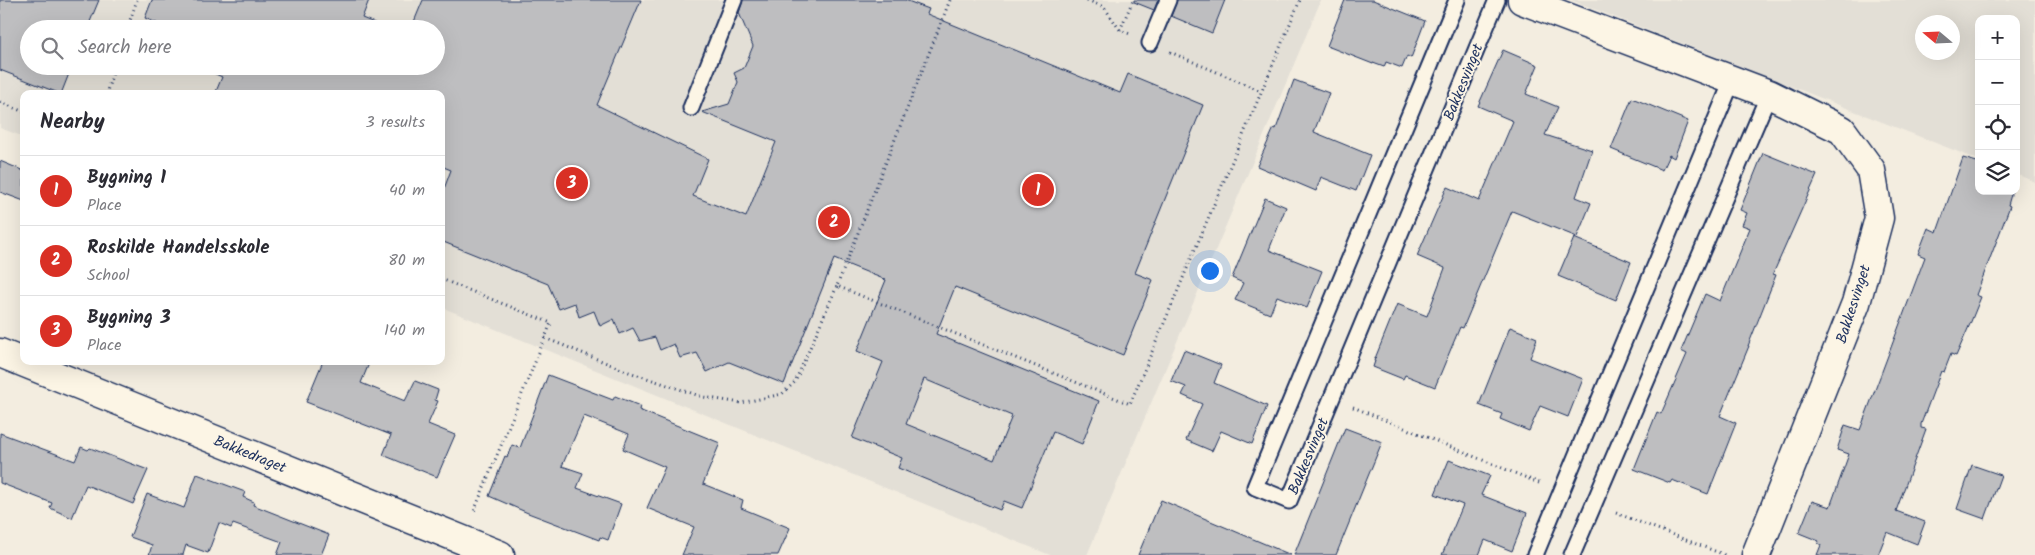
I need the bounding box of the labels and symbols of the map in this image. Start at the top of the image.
north arrow [1915,15,1960,60]
street label: Bakkesvinget [1438,40,1490,125]
pin: 3 [556,164,588,202]
pin: 1 [1022,171,1054,209]
pin: 2 [818,203,850,241]
your location [1197,258,1223,284]
street label: Bakkesvinget [1830,262,1878,347]
street label: Bakkesvinget [1282,414,1336,499]
street label: Bakkedraget [210,429,290,480]

